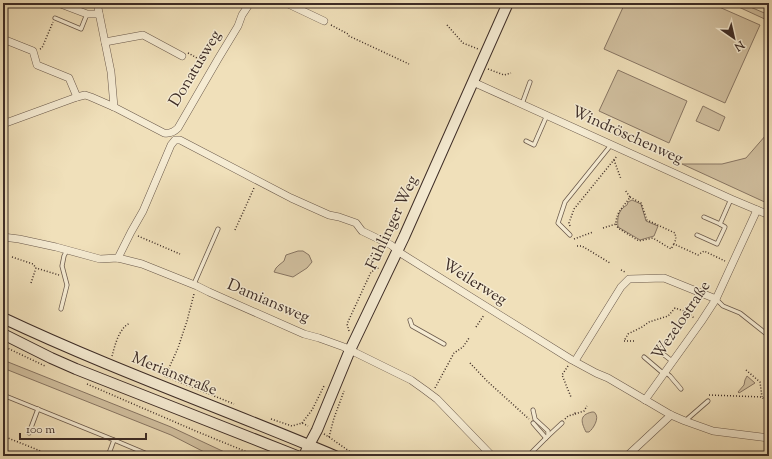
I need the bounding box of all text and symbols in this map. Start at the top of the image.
north arrow [714,18,754,58]
street label: Donatusweg [164,26,228,112]
text: N [731,36,748,55]
street label: Windröschenweg [567,101,687,171]
street label: Fühlinger Weg [361,172,425,274]
street label: Weilerweg [437,254,511,312]
street label: Damiansweg [223,274,313,330]
street label: Wezelostraße [647,277,717,365]
street label: Merianstraße [128,347,220,403]
scale bar [20,415,146,441]
text: 100 m [26,421,55,439]

